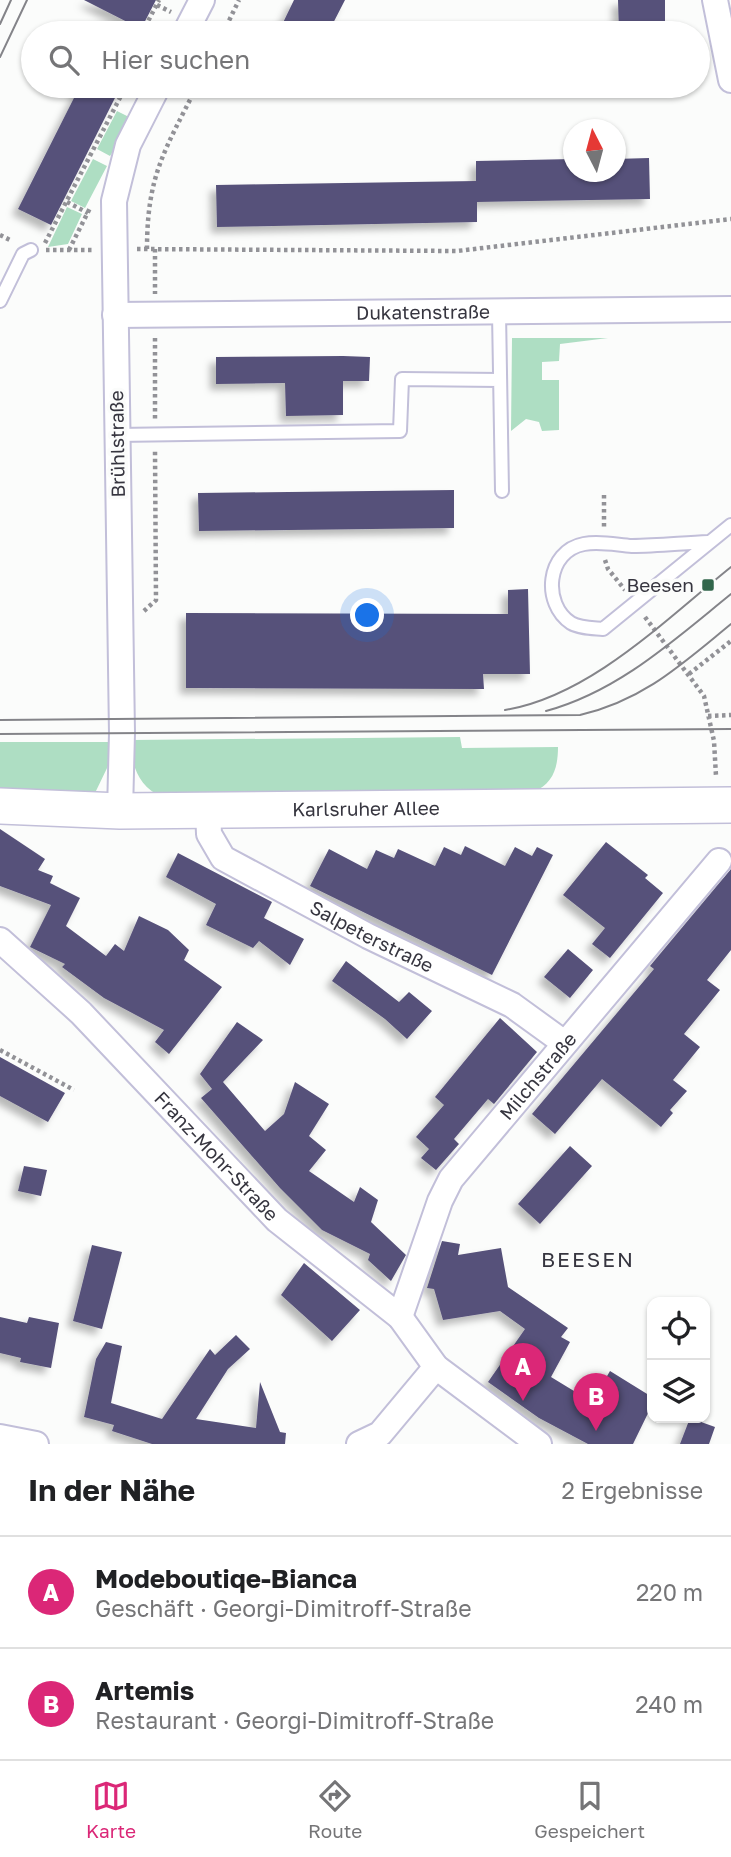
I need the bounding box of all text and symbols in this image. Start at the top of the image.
search box [21,21,710,98]
icon: search [45,41,83,79]
text: Hier suchen [101,44,250,75]
north arrow [563,119,626,182]
street label: Dukatenstraße [356,299,490,324]
street label: Brühlstraße [104,390,129,498]
place label: Beesen [626,573,694,596]
marker: Beesen [700,577,716,593]
your location [350,598,384,632]
street label: Karlsruher Allee [292,796,440,820]
street label: Salpeterstraße [306,895,437,977]
street label: Milchstraße [494,1027,581,1124]
street label: Franz-Mohr-Straße [150,1086,284,1225]
district label: BEESEN [541,1246,635,1272]
map controls [647,1297,710,1423]
button: locate [647,1297,710,1360]
pin: A [500,1343,546,1401]
button: layers [647,1360,710,1423]
pin: B [573,1373,619,1431]
text: In der Nähe [28,1472,195,1508]
text: 2 Ergebnisse [561,1476,703,1504]
text: Modeboutiqe-Bianca [95,1563,357,1594]
text: A [43,1578,59,1606]
text: 220 m [636,1578,703,1606]
text: Geschäft · Georgi-Dimitroff-Straße [95,1594,472,1622]
text: Artemis [95,1675,194,1706]
text: B [43,1690,59,1718]
text: 240 m [635,1690,703,1718]
text: Restaurant · Georgi-Dimitroff-Straße [95,1706,494,1734]
tab: Karte [86,1777,136,1842]
tab: Route [308,1777,362,1842]
tab: Gespeichert [534,1777,645,1842]

